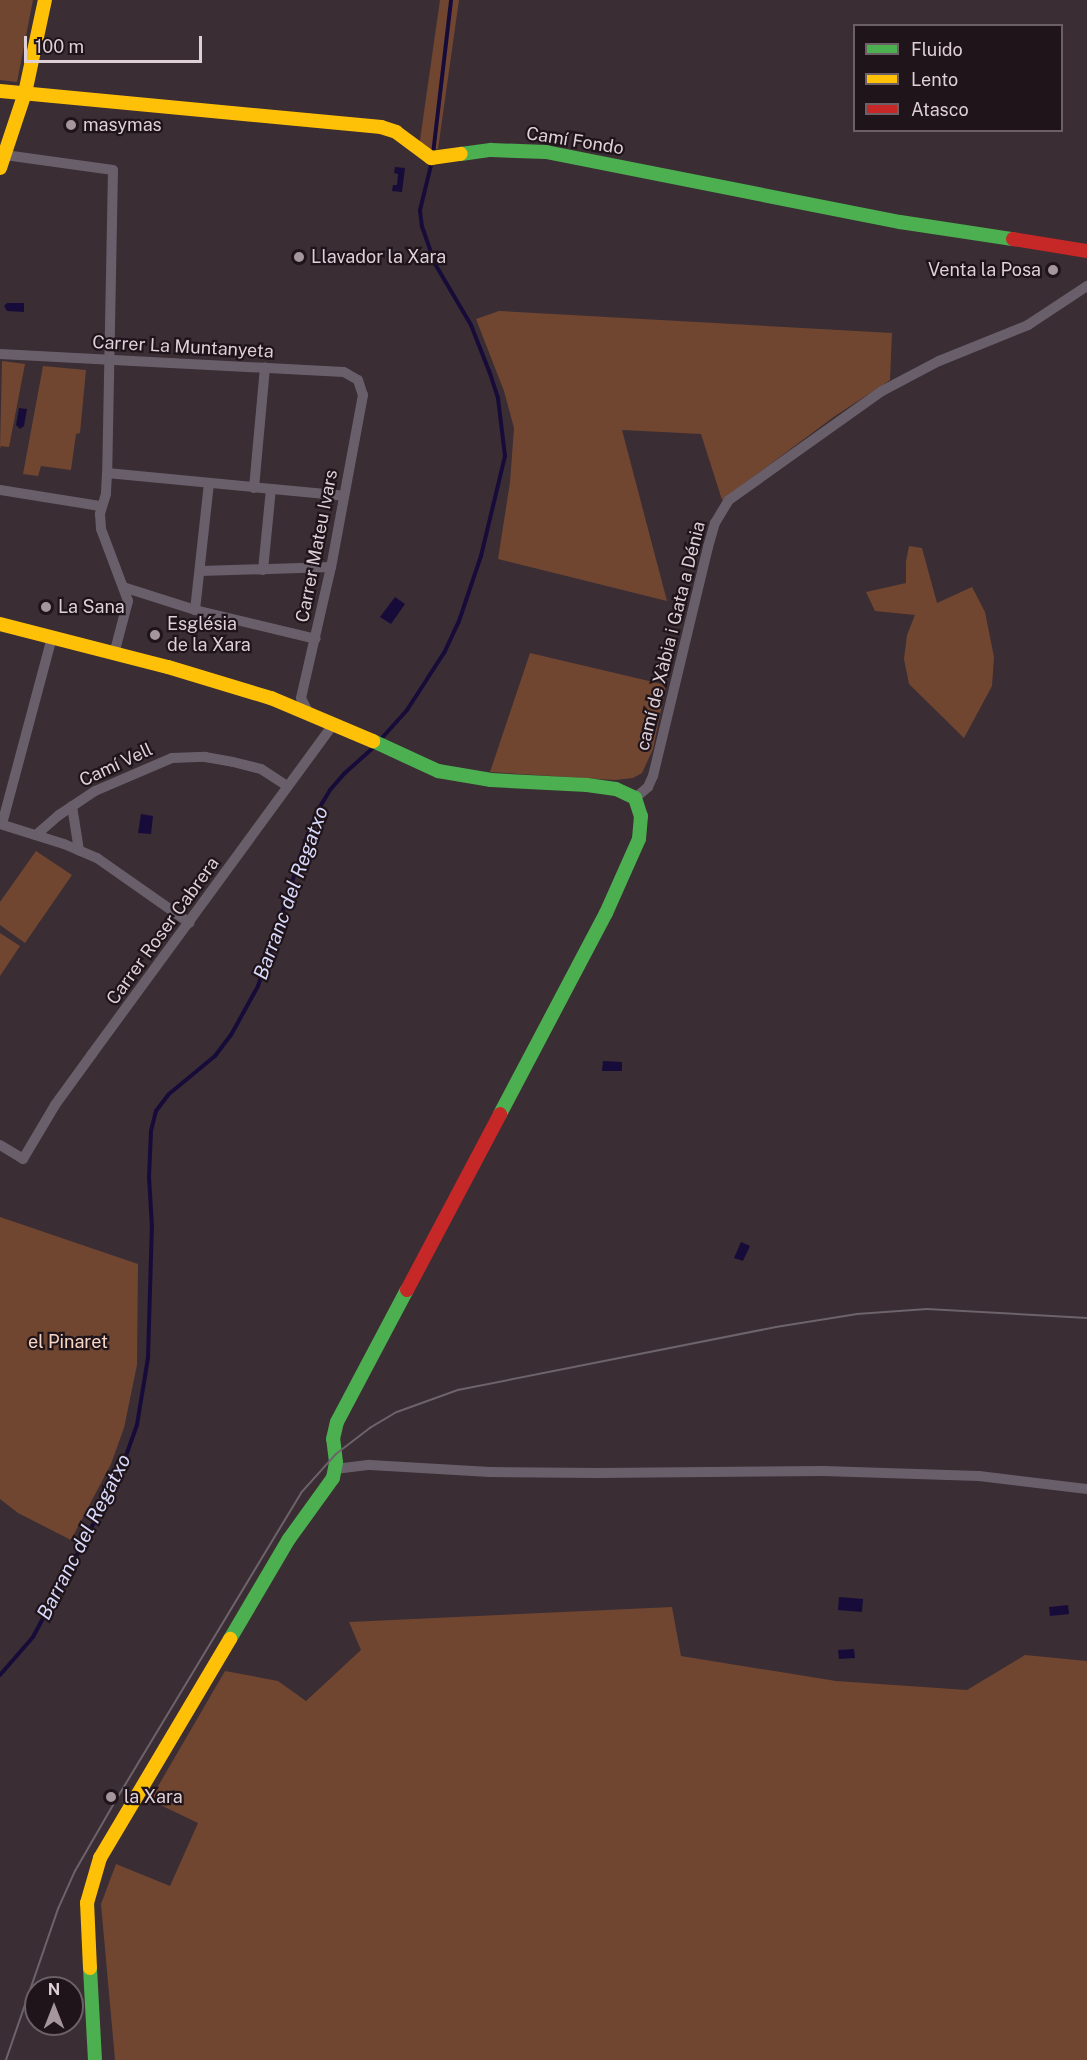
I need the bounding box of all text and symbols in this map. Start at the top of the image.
scale bar [27,24,206,62]
legend [853,24,1063,132]
text: 100 m [35,36,84,57]
text: Fluido [911,39,963,60]
text: Lento [911,69,958,90]
text: Atasco [911,99,969,120]
place label: masymas [83,114,162,136]
marker: masymas [64,118,78,132]
street label: Camí Fondo [525,123,625,159]
place label: Llavador la Xara [311,246,446,268]
marker: Llavador la Xara [292,250,306,264]
place label: Venta la Posa [928,259,1041,281]
marker: Venta la Posa [1046,263,1060,277]
street label: Carrer La Muntanyeta [92,331,274,363]
street label: Carrer Mateu Ivars [292,468,342,624]
street label: camí de Xàbia i Gata a Dénia [632,519,710,753]
place label: La Sana [58,596,125,618]
marker: La Sana [39,600,53,614]
place label: Església de la Xara [167,614,251,656]
marker: Església de la Xara [148,628,162,642]
street label: Camí Vell [76,739,156,791]
water label: Barranc del Regatxo [248,803,334,983]
street label: Carrer Roser Cabrera [102,853,224,1009]
park label: el Pinaret [28,1331,108,1353]
water label: Barranc del Regatxo [32,1450,136,1624]
place label: la Xara [124,1786,183,1808]
marker: la Xara [102,1788,120,1806]
north arrow [24,1976,84,2036]
text: N [48,1980,60,1999]

